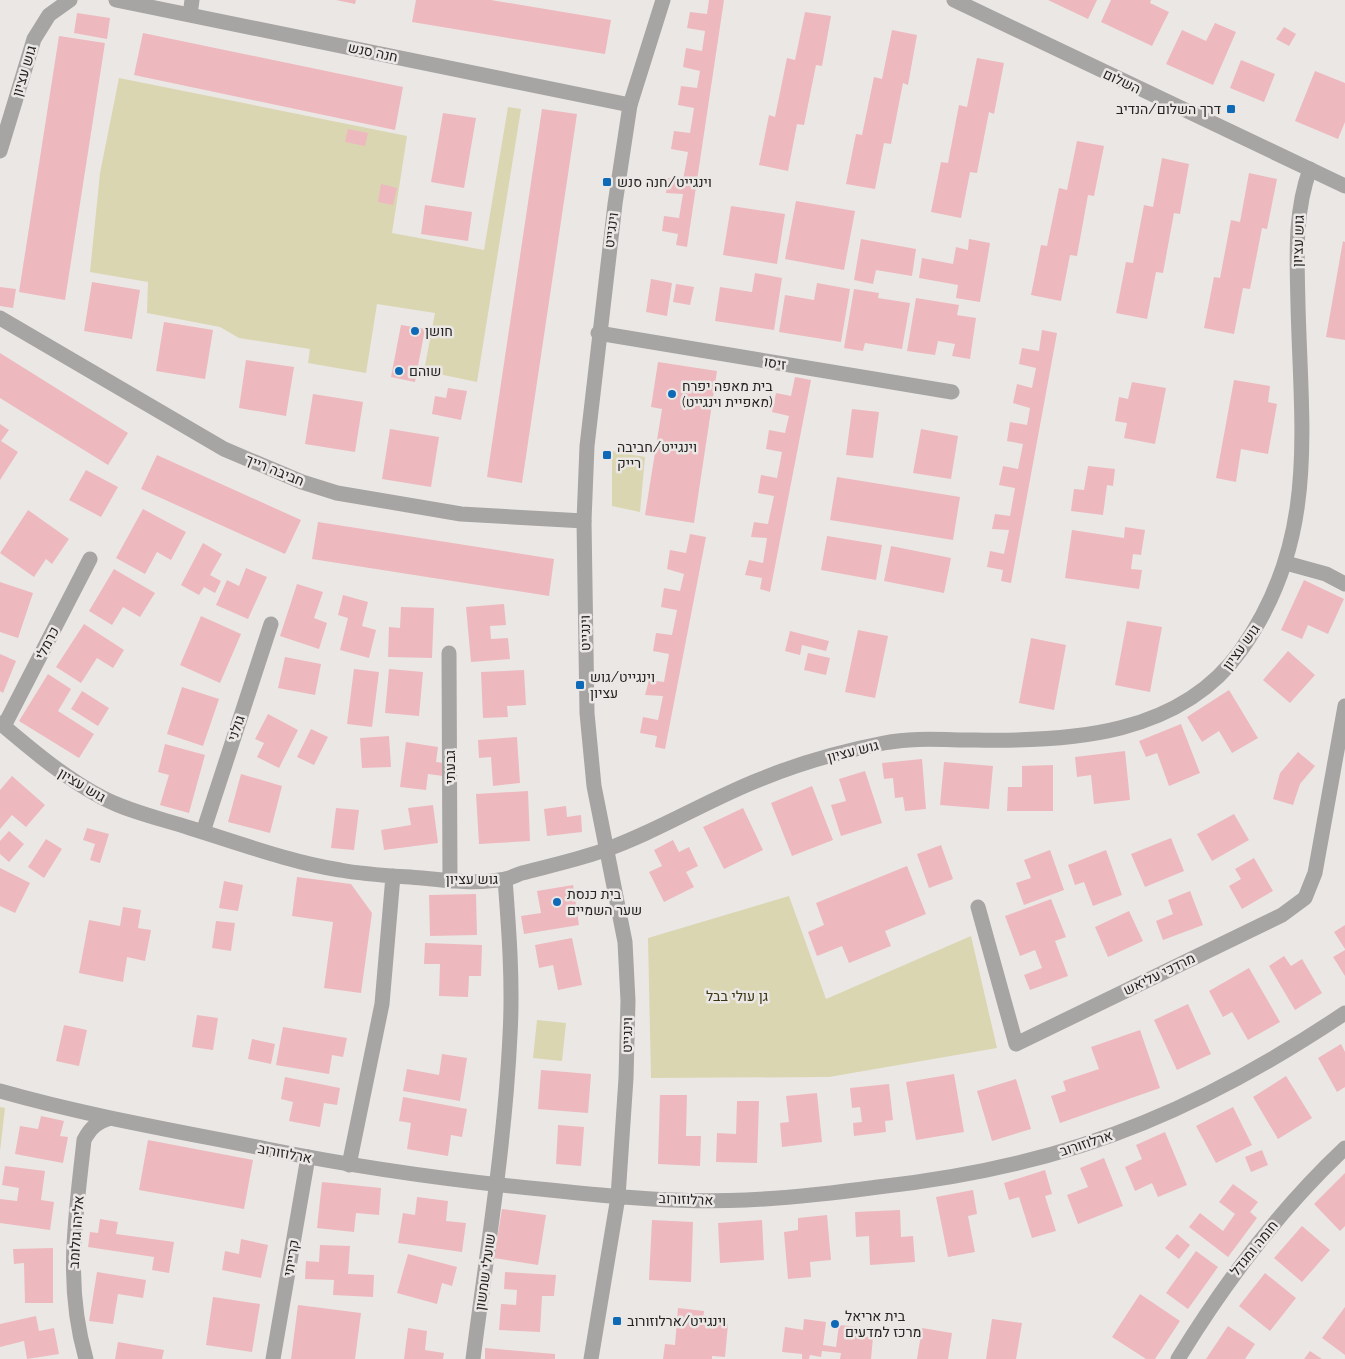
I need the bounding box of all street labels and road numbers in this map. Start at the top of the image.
street label: חנה סנש [347,39,399,65]
street label: גוש עציון [9,44,39,98]
street label: השלום [1101,65,1143,97]
street label: וינגייט [601,211,621,249]
street label: גוש עציון [1289,215,1307,267]
street label: זיסו [763,353,787,373]
street label: חביבה רייך [243,451,307,489]
street label: וינגייט [577,615,593,651]
street label: גוש עציון [1219,621,1263,673]
street label: כרמלי [32,624,62,662]
street label: גולני [224,713,248,743]
street label: גוש עציון [826,737,880,765]
street label: גבעתי [442,750,458,784]
street label: גוש עציון [55,765,109,805]
street label: גוש עציון [446,871,498,887]
street label: מרדכי עליאש [1120,950,1198,998]
street label: וינגייט [619,1017,635,1053]
street label: ארלוזורוב [1058,1127,1114,1159]
street label: ארלוזורוב [257,1140,313,1166]
street label: ארלוזורוב [658,1190,714,1208]
street label: אליהו גולומב [65,1195,87,1269]
street label: חומה ומגדל [1227,1217,1281,1279]
street label: שועלי שמשון [472,1232,498,1312]
street label: קרייתי [280,1238,302,1278]

